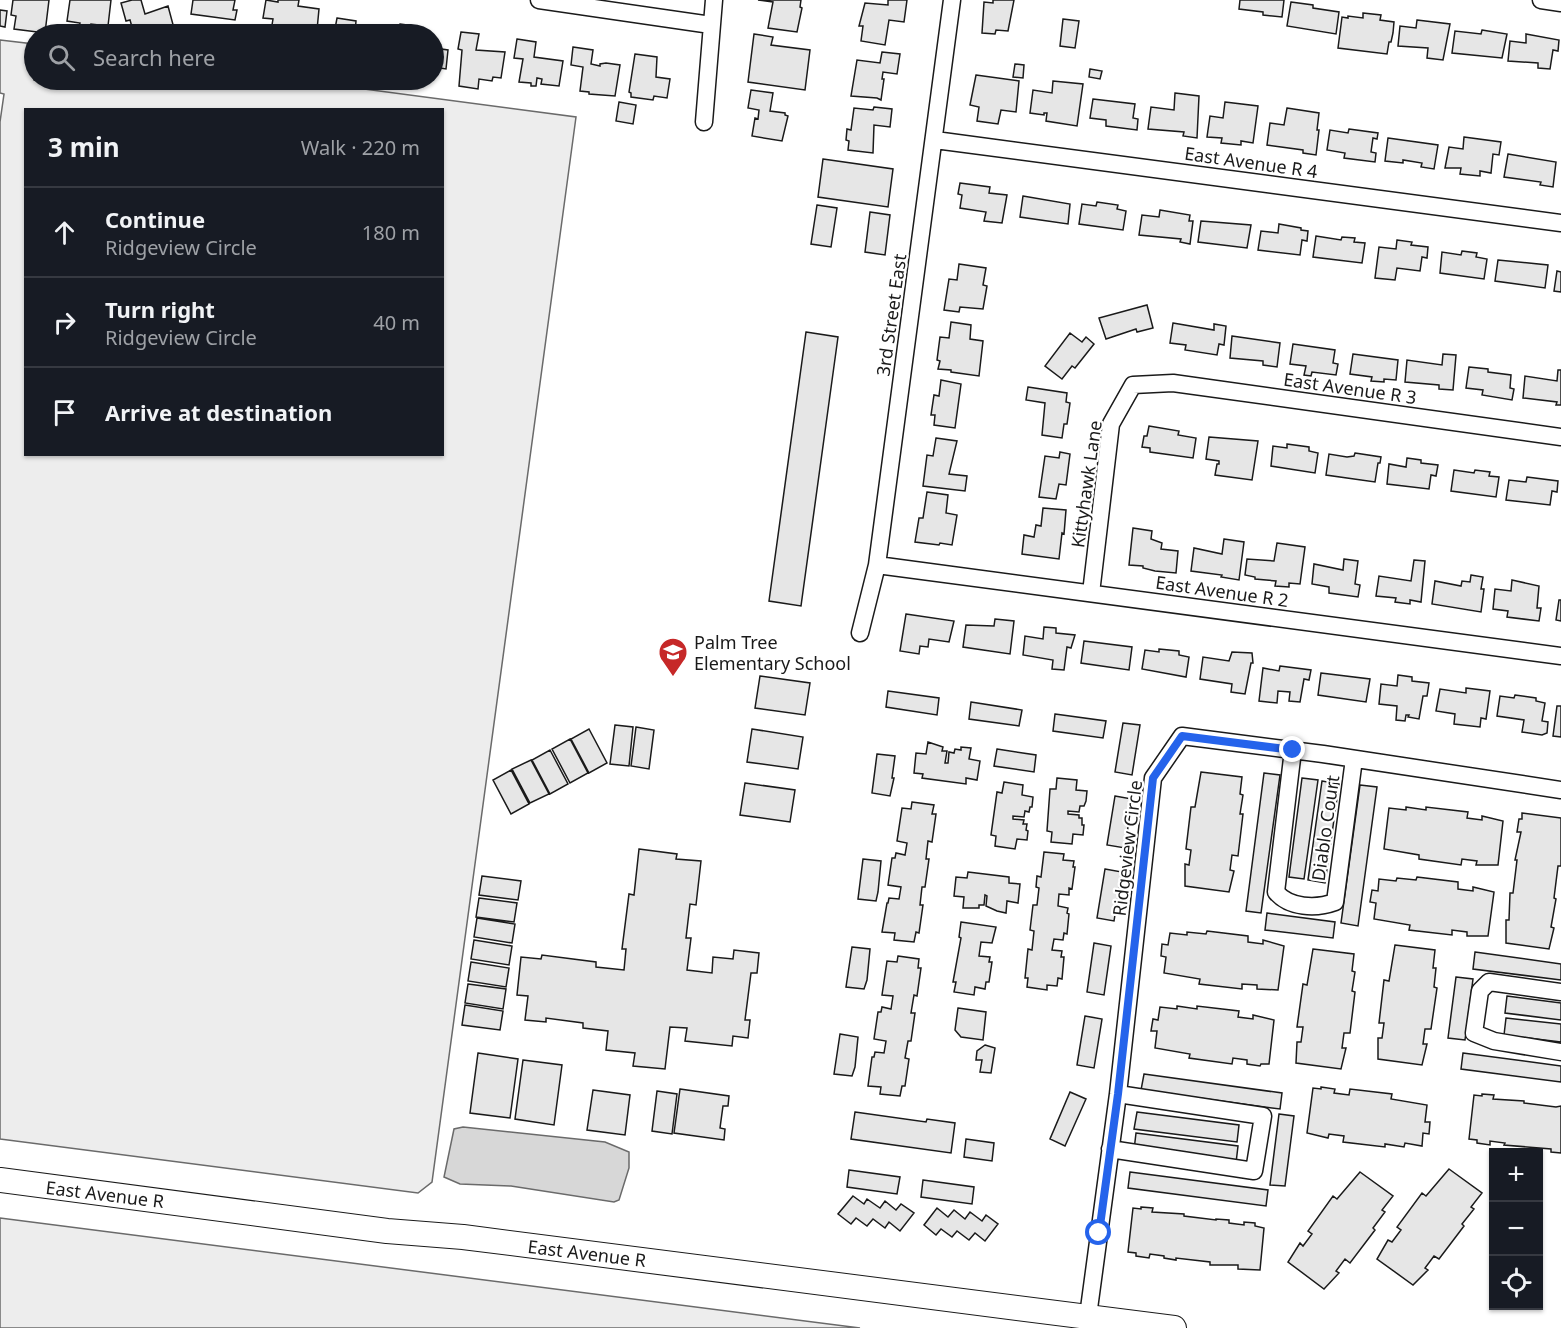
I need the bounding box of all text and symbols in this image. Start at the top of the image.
search box [24,24,444,90]
icon: search [45,41,78,74]
text: Search here [93,42,215,72]
text: 3 min [48,129,120,165]
text: Walk · 220 m [301,134,420,161]
street label: East Avenue R 4 [1183,141,1319,183]
text: Continue [105,204,205,234]
icon: ahead [48,216,81,249]
text: 180 m [362,219,420,246]
text: Ridgeview Circle [105,234,257,261]
street label: 3rd Street East [871,252,912,378]
text: Turn right [105,294,215,324]
icon: right [48,306,81,339]
text: 40 m [373,309,420,336]
text: Ridgeview Circle [105,324,257,351]
street label: East Avenue R 3 [1282,367,1418,409]
icon: arrive [48,396,81,429]
text: Arrive at destination [105,397,332,427]
street label: Kittyhawk Lane [1065,419,1107,549]
street label: East Avenue R 2 [1154,570,1290,612]
place label: Palm Tree Elementary School [694,630,851,675]
school or university icon: Palm Tree Elementary School [657,636,689,678]
route end [1279,736,1305,762]
street label: Diablo Court [1306,773,1344,882]
street label: Ridgeview Circle [1107,779,1147,917]
map controls [1489,1148,1543,1310]
button: + [1489,1148,1543,1202]
street label: East Avenue R [44,1175,166,1213]
button: − [1489,1202,1543,1256]
route start [1085,1219,1111,1245]
street label: East Avenue R [526,1234,648,1272]
button: locate [1489,1256,1543,1310]

